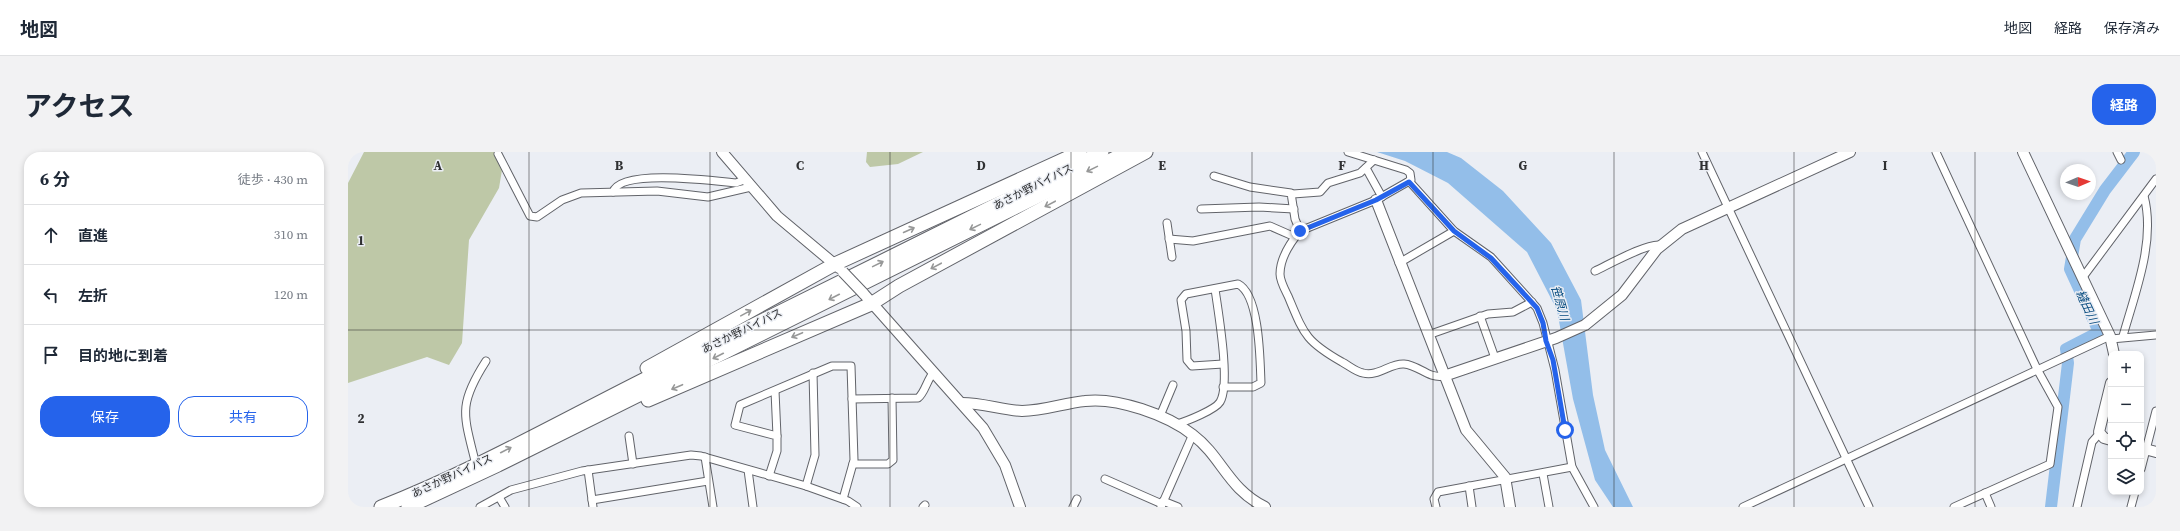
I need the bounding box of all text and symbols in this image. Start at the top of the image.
text: 地図 [20,16,58,42]
text: 地図 [2004,18,2032,38]
text: 経路 [2054,18,2082,38]
text: 保存済み [2104,18,2160,38]
button: 経路 [2092,84,2156,125]
text: アクセス [24,87,135,125]
text: A [434,157,443,174]
text: B [615,157,624,174]
text: C [796,157,804,174]
text: D [976,157,986,174]
text: E [1158,157,1166,174]
text: F [1338,157,1346,174]
text: G [1519,157,1528,174]
text: H [1699,157,1709,174]
text: I [1882,157,1888,174]
street label: あさか野バイパス [990,160,1076,214]
north arrow [2060,164,2096,200]
one-way arrow [1086,166,1098,173]
text: 6 分 [40,167,70,191]
text: 徒歩 · 430 m [238,171,308,188]
one-way arrow [1044,201,1056,208]
route end [1291,222,1309,240]
icon: ahead [40,224,62,246]
one-way arrow [969,224,981,231]
text: 直進 [78,225,108,246]
text: 310 m [274,226,308,243]
one-way arrow [902,226,914,233]
text: 1 [357,232,365,249]
one-way arrow [872,259,884,267]
one-way arrow [930,262,942,270]
water label: 笹原川 [1547,283,1573,324]
icon: left [40,284,62,306]
text: 左折 [78,285,108,306]
text: 120 m [274,286,308,303]
water label: 縫田川 [2072,287,2103,329]
one-way arrow [828,294,840,302]
street label: あさか野バイパス [699,305,785,357]
one-way arrow [740,309,752,317]
one-way arrow [791,332,803,339]
icon: arrive [40,344,62,366]
text: 目的地に到着 [78,345,168,366]
map controls [2108,351,2144,495]
button: + [2108,351,2144,387]
one-way arrow [712,352,724,360]
one-way arrow [672,384,684,391]
button: − [2108,387,2144,423]
button: 保存 [40,396,170,437]
button: 共有 [178,396,308,437]
text: 2 [357,410,365,427]
route start [1556,421,1574,439]
button: locate [2108,423,2144,459]
one-way arrow [500,446,512,453]
street label: あさか野バイパス [409,451,495,501]
button: layers [2108,459,2144,495]

